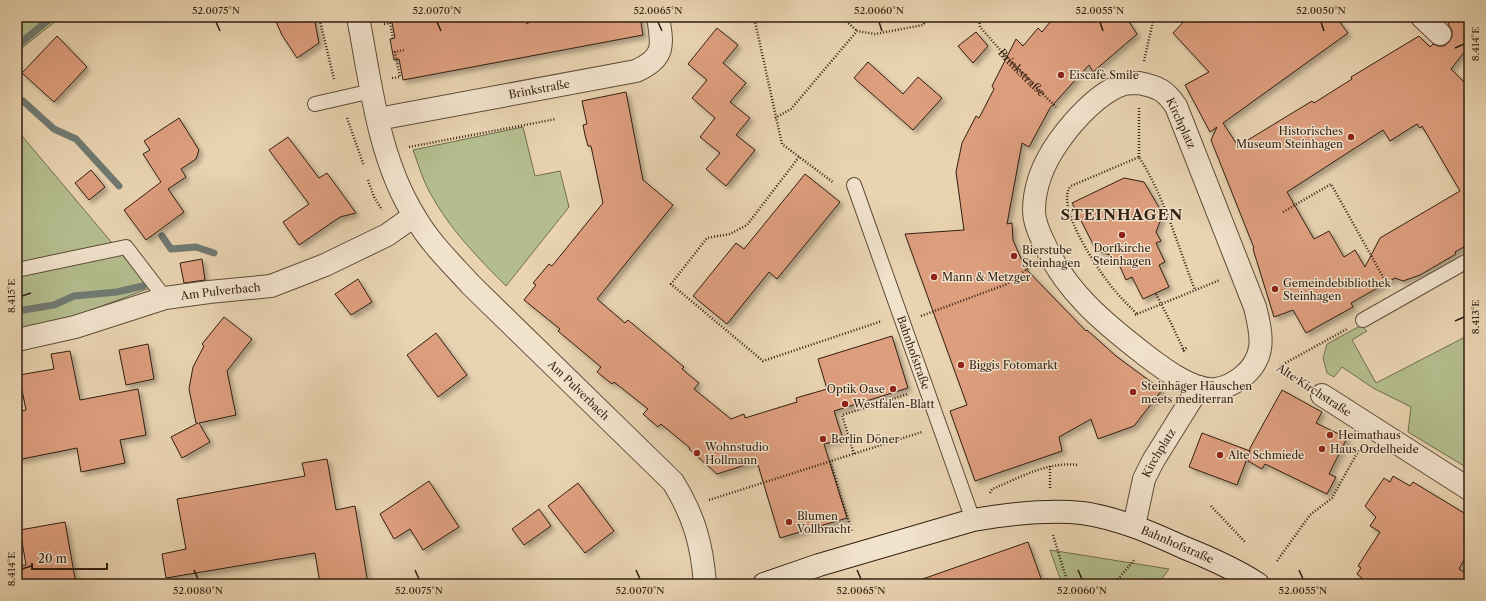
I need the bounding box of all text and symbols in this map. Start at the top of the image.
text: 52.0075°N [192,4,240,17]
text: 52.0070°N [412,4,462,17]
text: 52.0065°N [633,4,683,17]
text: 52.0060°N [854,4,904,17]
text: 52.0055°N [1076,4,1124,17]
text: 52.0050°N [1296,4,1346,17]
text: 8.414°E [1469,27,1482,61]
street label: Brinkstraße [995,46,1049,100]
place label: Eiscafè Smile [1069,68,1139,82]
marker: Eiscafè Smile [1056,70,1066,80]
street label: Brinkstraße [508,76,571,102]
street label: Kirchplatz [1163,95,1199,151]
place label: Historisches Museum Steinhagen [1236,124,1343,151]
marker: Historisches Museum Steinhagen [1346,132,1356,142]
district label: STEINHAGEN [1061,205,1183,224]
marker: Dorfkirche Steinhagen [1117,230,1127,240]
place label: Dorfkirche Steinhagen [1093,241,1151,268]
place label: Bierstube Steinhagen [1022,243,1080,270]
marker: Bierstube Steinhagen [1009,251,1019,261]
place label: Mann & Metzger [942,270,1031,284]
marker: Mann & Metzger [929,272,939,282]
place label: Gemeindebibliothek Steinhagen [1283,276,1391,303]
text: 8.415°E [5,279,18,313]
street label: Am Pulverbach [179,280,261,303]
marker: Gemeindebibliothek Steinhagen [1270,284,1280,294]
text: 8.413°E [1469,300,1482,334]
street label: Bahnhofstraße [894,314,933,392]
street label: Am Pulverbach [544,356,612,423]
place label: Biggis Fotomarkt [969,358,1058,372]
marker: Biggis Fotomarkt [956,360,966,370]
street label: Alte Kirchstraße [1273,360,1354,419]
place label: Steinhäger Häuschen meets mediterran [1141,379,1252,406]
place label: Optik Oase [827,382,885,396]
marker: Optik Oase [888,384,898,394]
marker: Steinhäger Häuschen meets mediterran [1128,387,1138,397]
place label: Westfalen-Blatt [852,397,934,411]
marker: Westfalen-Blatt [840,399,850,409]
street label: Kirchplatz [1139,426,1179,480]
place label: Heimathaus [1338,428,1401,442]
marker: Heimathaus [1325,430,1335,440]
place label: Berlin Döner [831,432,900,446]
marker: Berlin Döner [818,434,828,444]
place label: Wohnstudio Hollmann [704,440,769,467]
place label: Haus Ordelheide [1330,442,1419,456]
marker: Haus Ordelheide [1317,444,1327,454]
marker: Wohnstudio Hollmann [692,448,702,458]
place label: Alte Schmiede [1227,448,1304,462]
marker: Alte Schmiede [1215,450,1225,460]
place label: Blumen Vollbracht [796,509,851,536]
marker: Blumen Vollbracht [784,517,794,527]
street label: Bahnhofstraße [1139,523,1216,566]
scale bar [32,545,107,571]
text: 20 m [38,551,67,566]
text: 8.414°E [5,552,18,586]
text: 52.0080°N [173,584,223,597]
text: 52.0075°N [395,584,443,597]
text: 52.0070°N [615,584,665,597]
text: 52.0065°N [836,584,886,597]
text: 52.0060°N [1057,584,1107,597]
text: 52.0055°N [1279,584,1327,597]

